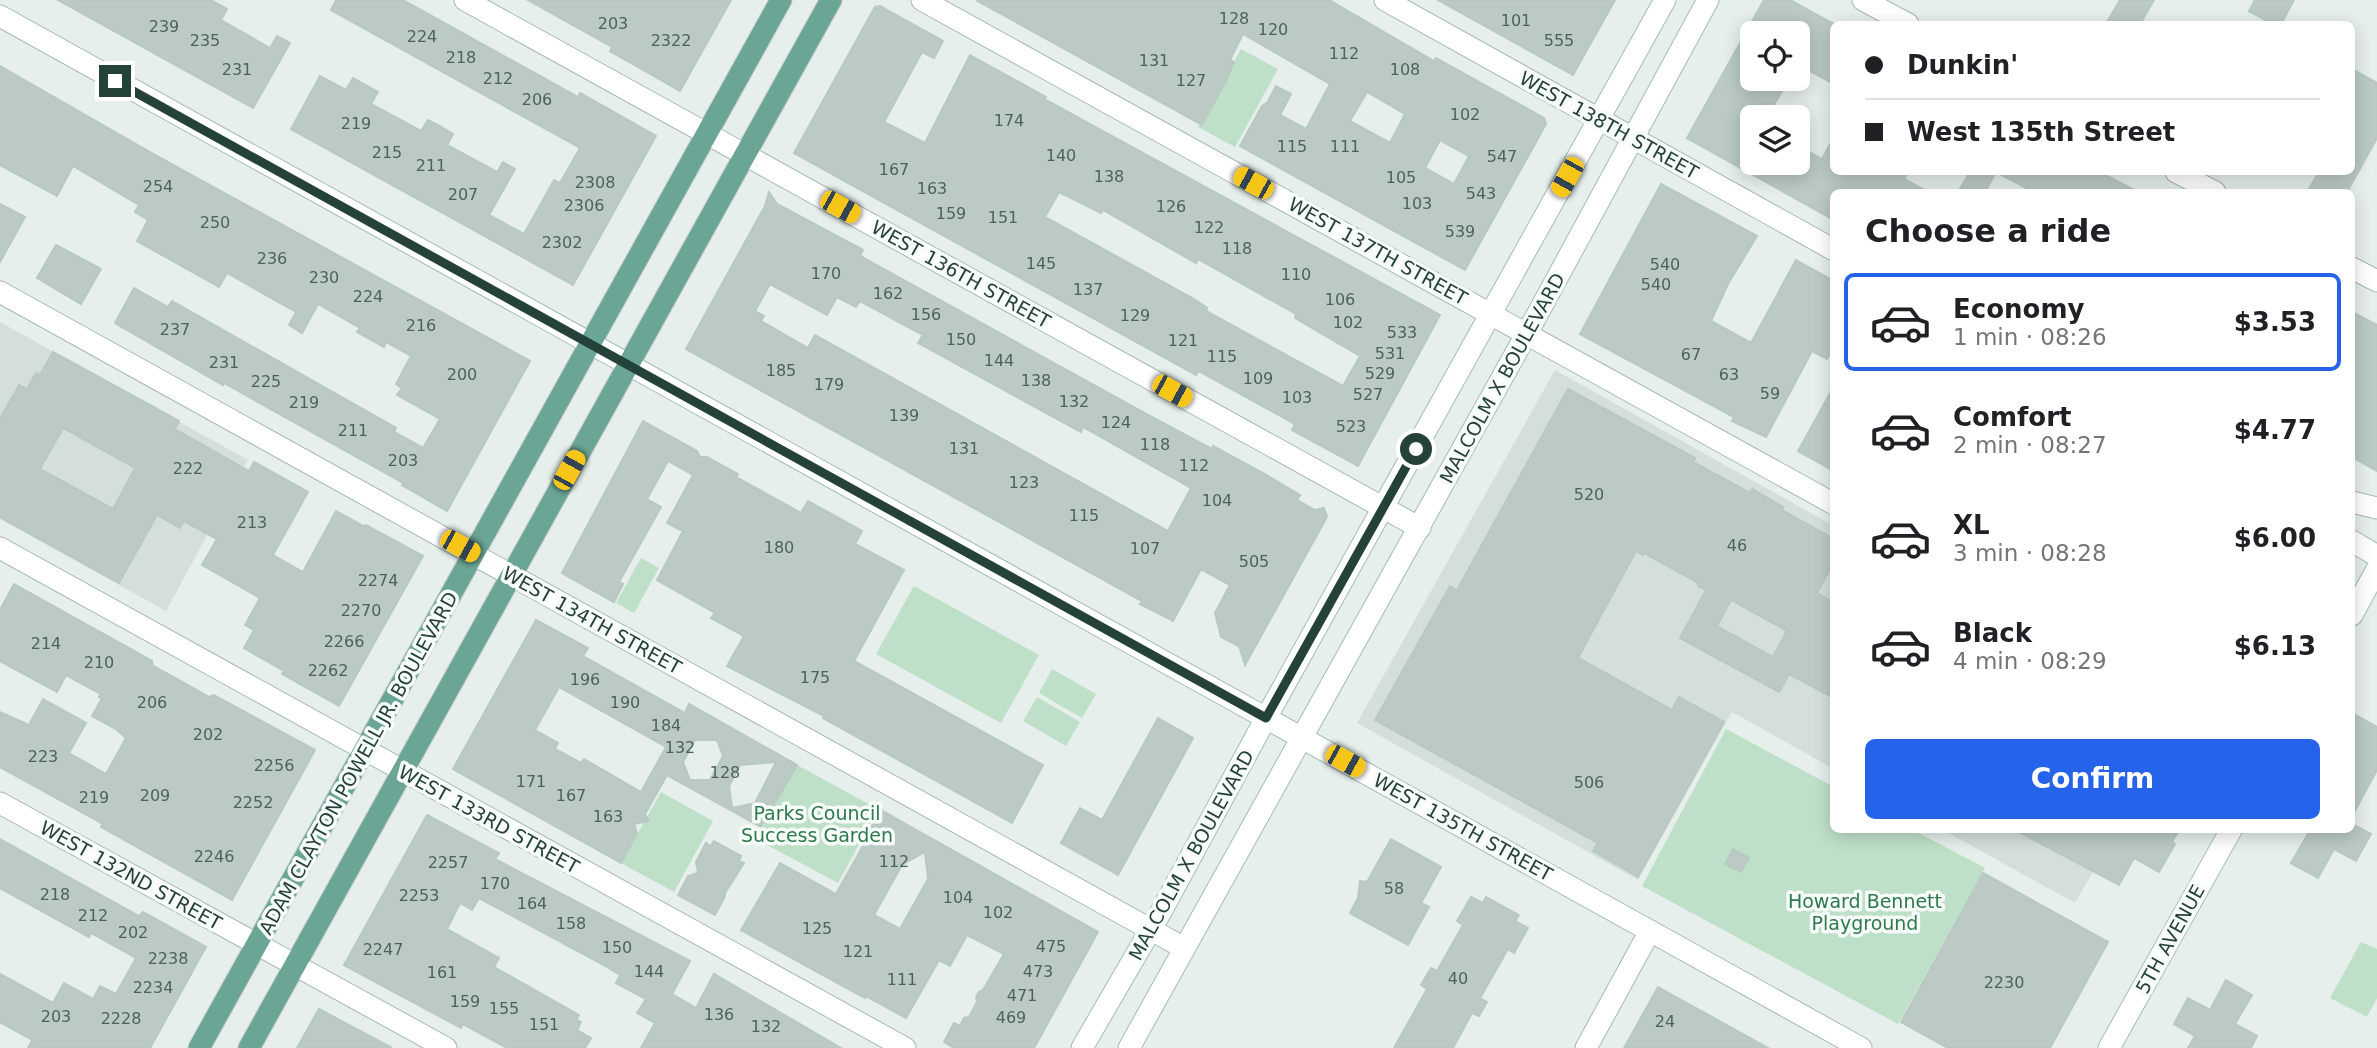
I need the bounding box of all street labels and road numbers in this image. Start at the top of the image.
street label: WEST 138TH STREET [1516,67,1703,184]
street label: WEST 137TH STREET [1285,193,1472,310]
street label: WEST 136TH STREET [868,216,1055,333]
street label: MALCOLM X BOULEVARD [1435,269,1569,487]
street label: WEST 134TH STREET [499,562,686,679]
street label: ADAM CLAYTON POWELL JR. BOULEVARD [254,588,462,938]
street label: MALCOLM X BOULEVARD [1124,746,1258,964]
street label: WEST 133RD STREET [395,760,584,878]
street label: WEST 135TH STREET [1370,769,1557,886]
street label: WEST 132ND STREET [36,816,226,934]
street label: 5TH AVENUE [2131,881,2209,997]

